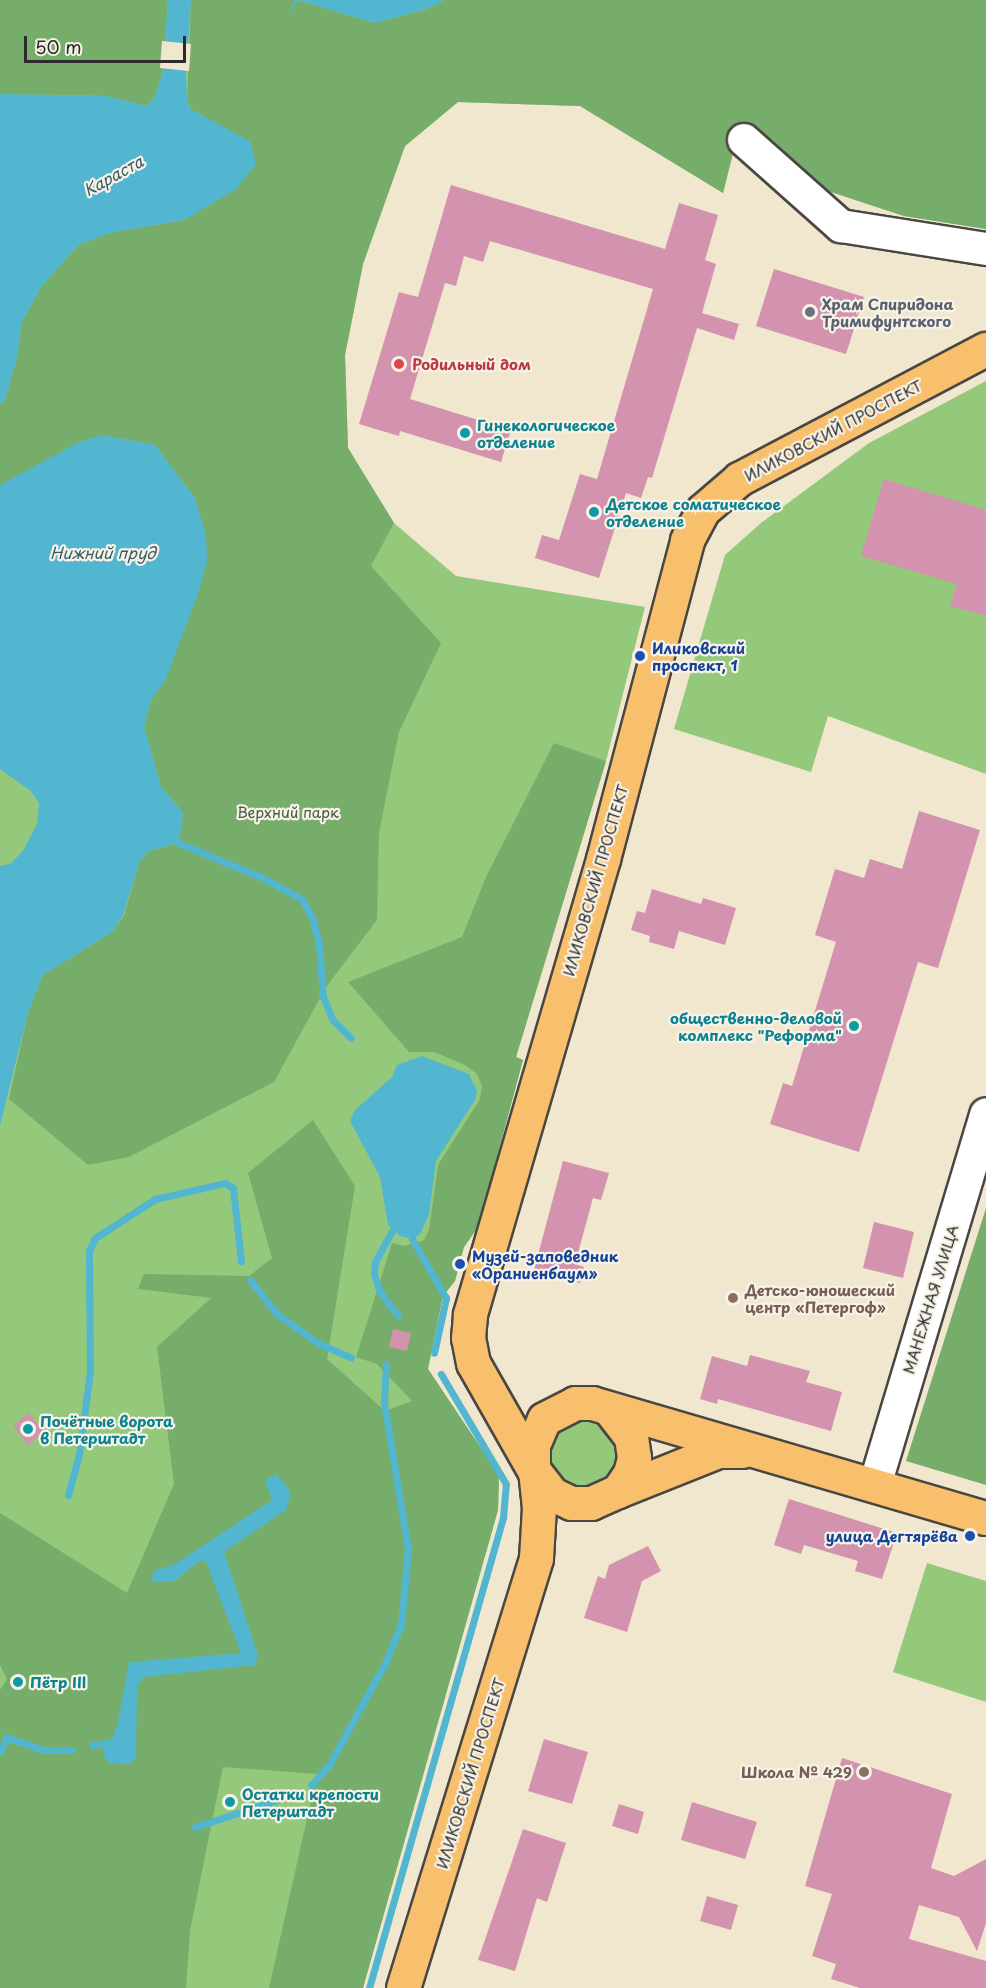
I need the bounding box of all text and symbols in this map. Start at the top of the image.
scale bar [27,24,189,62]
text: 50 m [35,33,82,60]
water label: Караста [80,151,146,199]
place label: Храм Спиридона Тримифунтского [822,294,955,329]
marker: Храм Спиридона Тримифунтского [803,305,817,319]
marker: Родильный дом [390,355,408,373]
place label: Родильный дом [412,355,531,373]
street label: ИЛИКОВСКИЙ ПРОСПЕКТ [741,375,925,485]
place label: Гинекологическое отделение [477,415,615,450]
marker: Гинекологическое отделение [458,426,472,440]
place label: Детское соматическое отделение [606,494,781,529]
marker: Детское соматическое отделение [587,505,601,519]
water label: Нижний пруд [50,542,156,562]
place label: Иликовский проспект, 1 [652,638,745,673]
marker: Иликовский проспект, 1 [633,649,647,663]
street label: ИЛИКОВСКИЙ ПРОСПЕКТ [559,782,631,978]
park label: Верхний парк [237,803,339,821]
place label: oбщеcтвенно-деловoй кoмплeкc "Peфoрма" [670,1008,842,1043]
marker: oбщеcтвенно-деловoй кoмплeкc "Peфoрма" [847,1019,861,1033]
street label: МАНЕЖНАЯ УЛИЦА [899,1222,961,1376]
place label: Музей-заповедник «Ораниенбаум» [472,1246,618,1281]
marker: Музей-заповедник «Ораниенбаум» [453,1257,467,1271]
place label: Детско-юношеский центр «Петергоф» [745,1280,895,1315]
marker: Детско-юношеский центр «Петергоф» [726,1291,740,1305]
place label: Почётные ворота в Петерштадт [40,1411,174,1446]
marker: Почётные ворота в Петерштадт [21,1422,35,1436]
place label: улица Дегтярёва [825,1527,958,1545]
marker: улица Дегтярёва [963,1529,977,1543]
place label: Пётр III [30,1673,86,1691]
marker: Пётр III [11,1675,25,1689]
street label: ИЛИКОВСКИЙ ПРОСПЕКТ [432,1675,508,1871]
place label: Школа № 429 [740,1763,852,1781]
marker: Школа № 429 [857,1765,871,1779]
place label: Остатки крепости Петерштадт [242,1784,380,1819]
marker: Остатки крепости Петерштадт [223,1795,237,1809]

